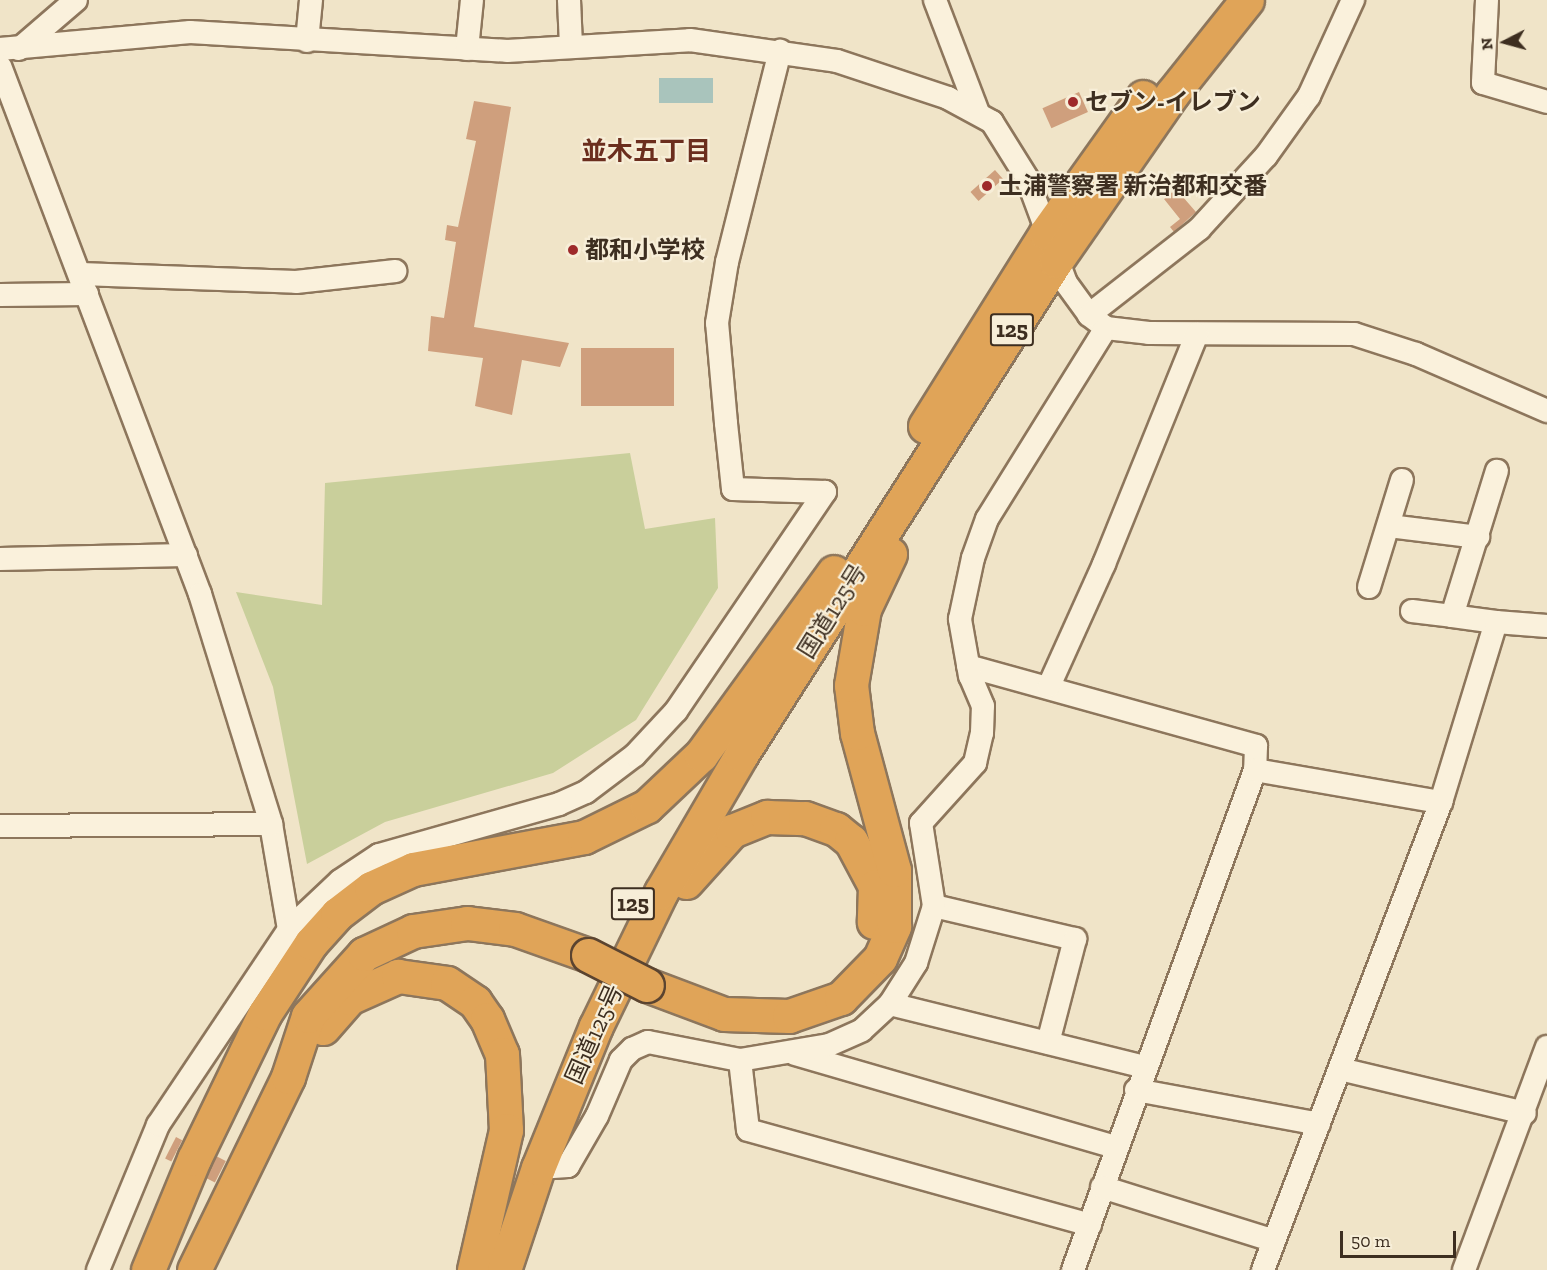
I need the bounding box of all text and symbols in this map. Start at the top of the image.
north arrow [1475,12,1535,72]
text: N [1477,37,1497,51]
place label: セブン-イレブン [1085,88,1261,116]
marker: セブン-イレブン [1066,95,1080,109]
district label: 並木五丁目 [581,136,711,168]
place label: 土浦警察署 新治都和交番 [999,172,1267,200]
marker: 土浦警察署 新治都和交番 [980,179,994,193]
place label: 都和小学校 [585,236,705,264]
marker: 都和小学校 [566,243,580,257]
road number: 125 [990,311,1034,349]
street label: 国道125号 [792,558,872,664]
road number: 125 [610,885,656,923]
street label: 国道125号 [559,980,629,1088]
scale bar [1343,1219,1458,1257]
text: 50 m [1351,1230,1390,1252]

